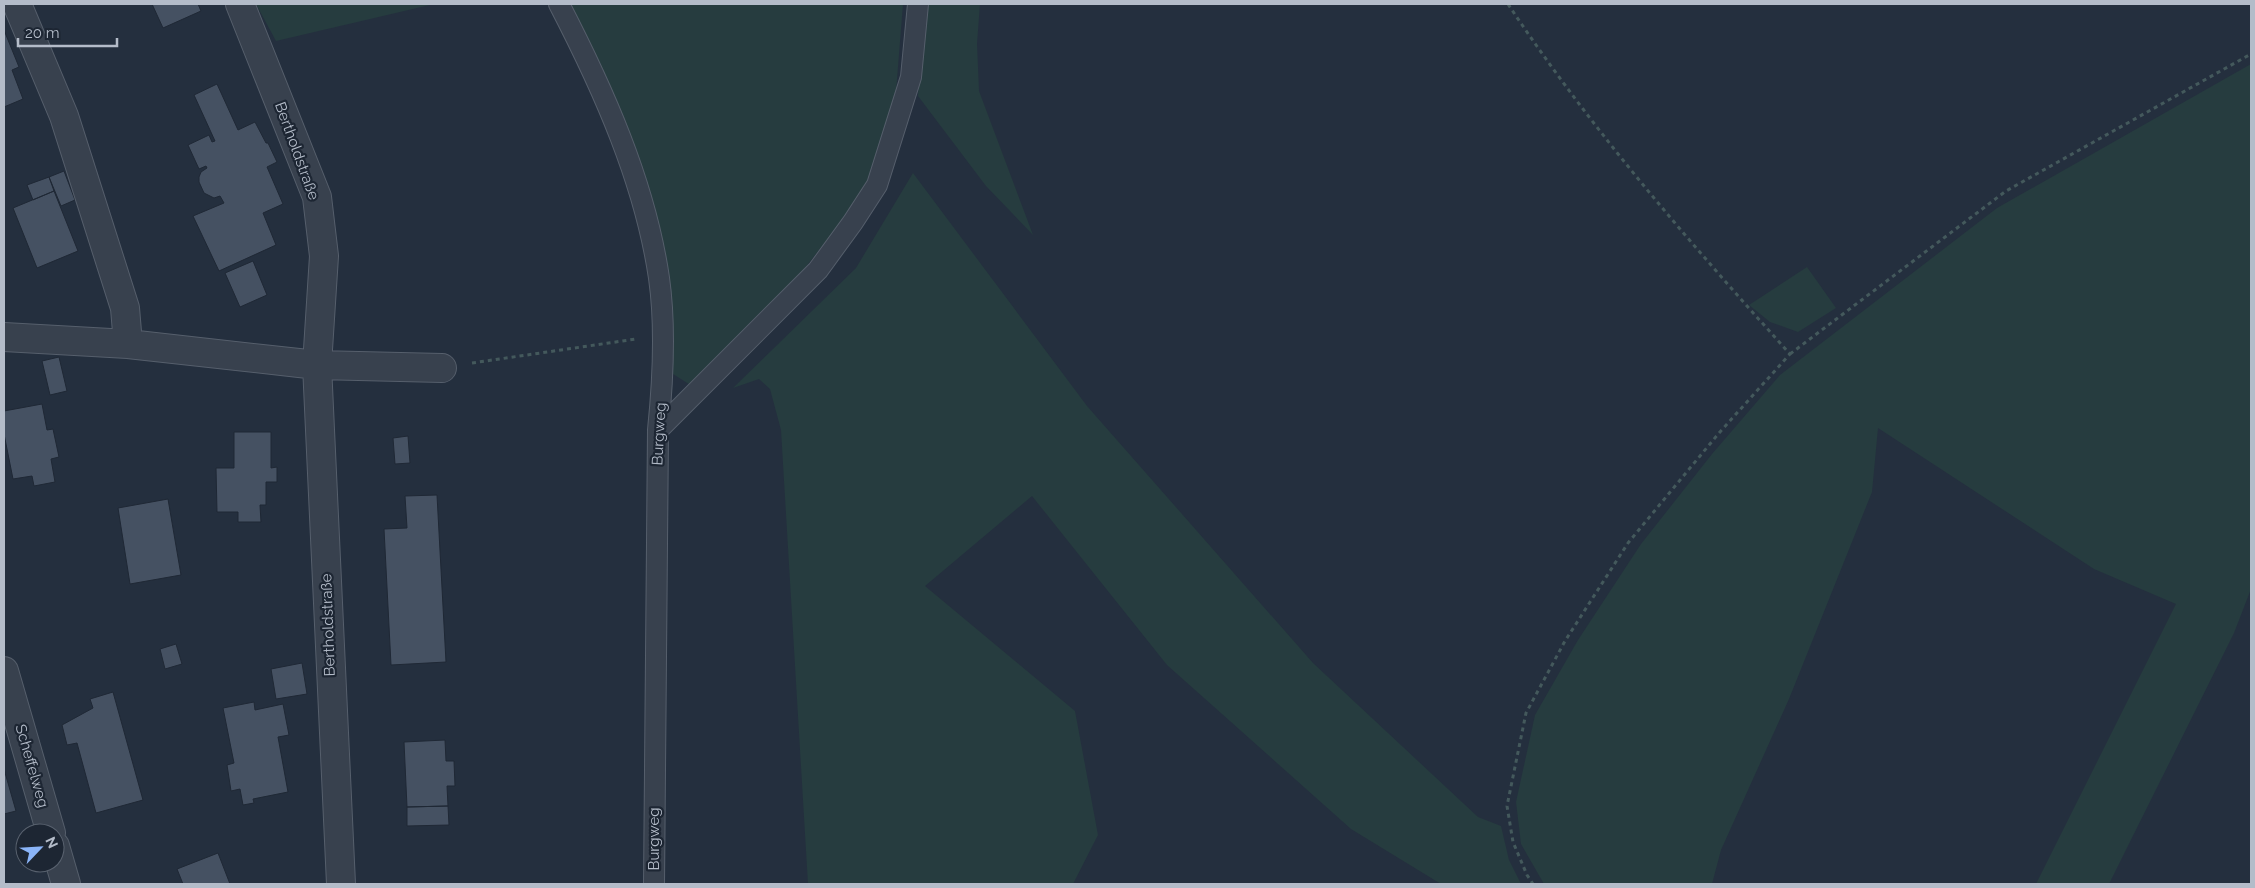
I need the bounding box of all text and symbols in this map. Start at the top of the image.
scale bar [18,15,116,47]
text: 20 m [25,24,60,42]
street label: Bertholdstraße [271,100,323,203]
street label: Burgweg [648,402,670,466]
street label: Bertholdstraße [317,573,339,677]
street label: Scheffelweg [12,722,52,810]
street label: Burgweg [645,807,663,871]
north arrow [15,823,65,873]
text: N [42,834,61,851]

